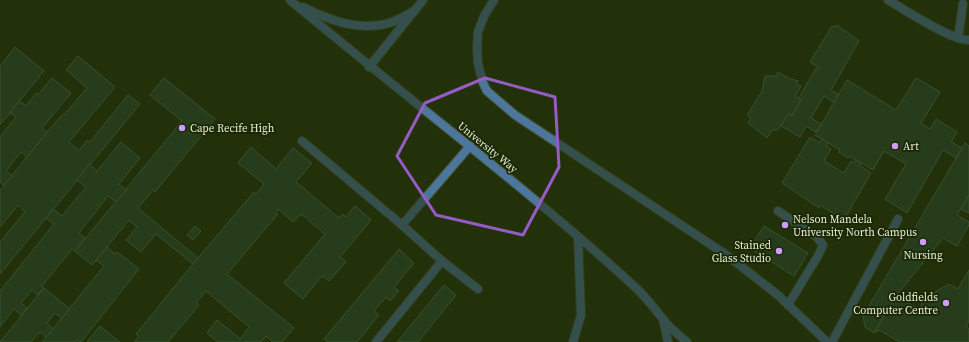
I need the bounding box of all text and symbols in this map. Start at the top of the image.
street label: University Way [454,118,521,177]
place label: Cape Recife High [190,121,275,136]
marker: Cape Recife High [177,123,187,133]
place label: Art [903,139,919,154]
marker: Art [890,141,900,151]
place label: Nelson Mandela University North Campus [793,212,917,240]
marker: Nelson Mandela University North Campus [780,220,790,230]
marker: Nursing [918,237,928,247]
place label: Stained Glass Studio [712,238,772,266]
marker: Stained Glass Studio [774,246,784,256]
place label: Nursing [903,248,943,263]
place label: Goldfields Computer Centre [853,290,938,318]
marker: Goldfields Computer Centre [941,298,951,308]

